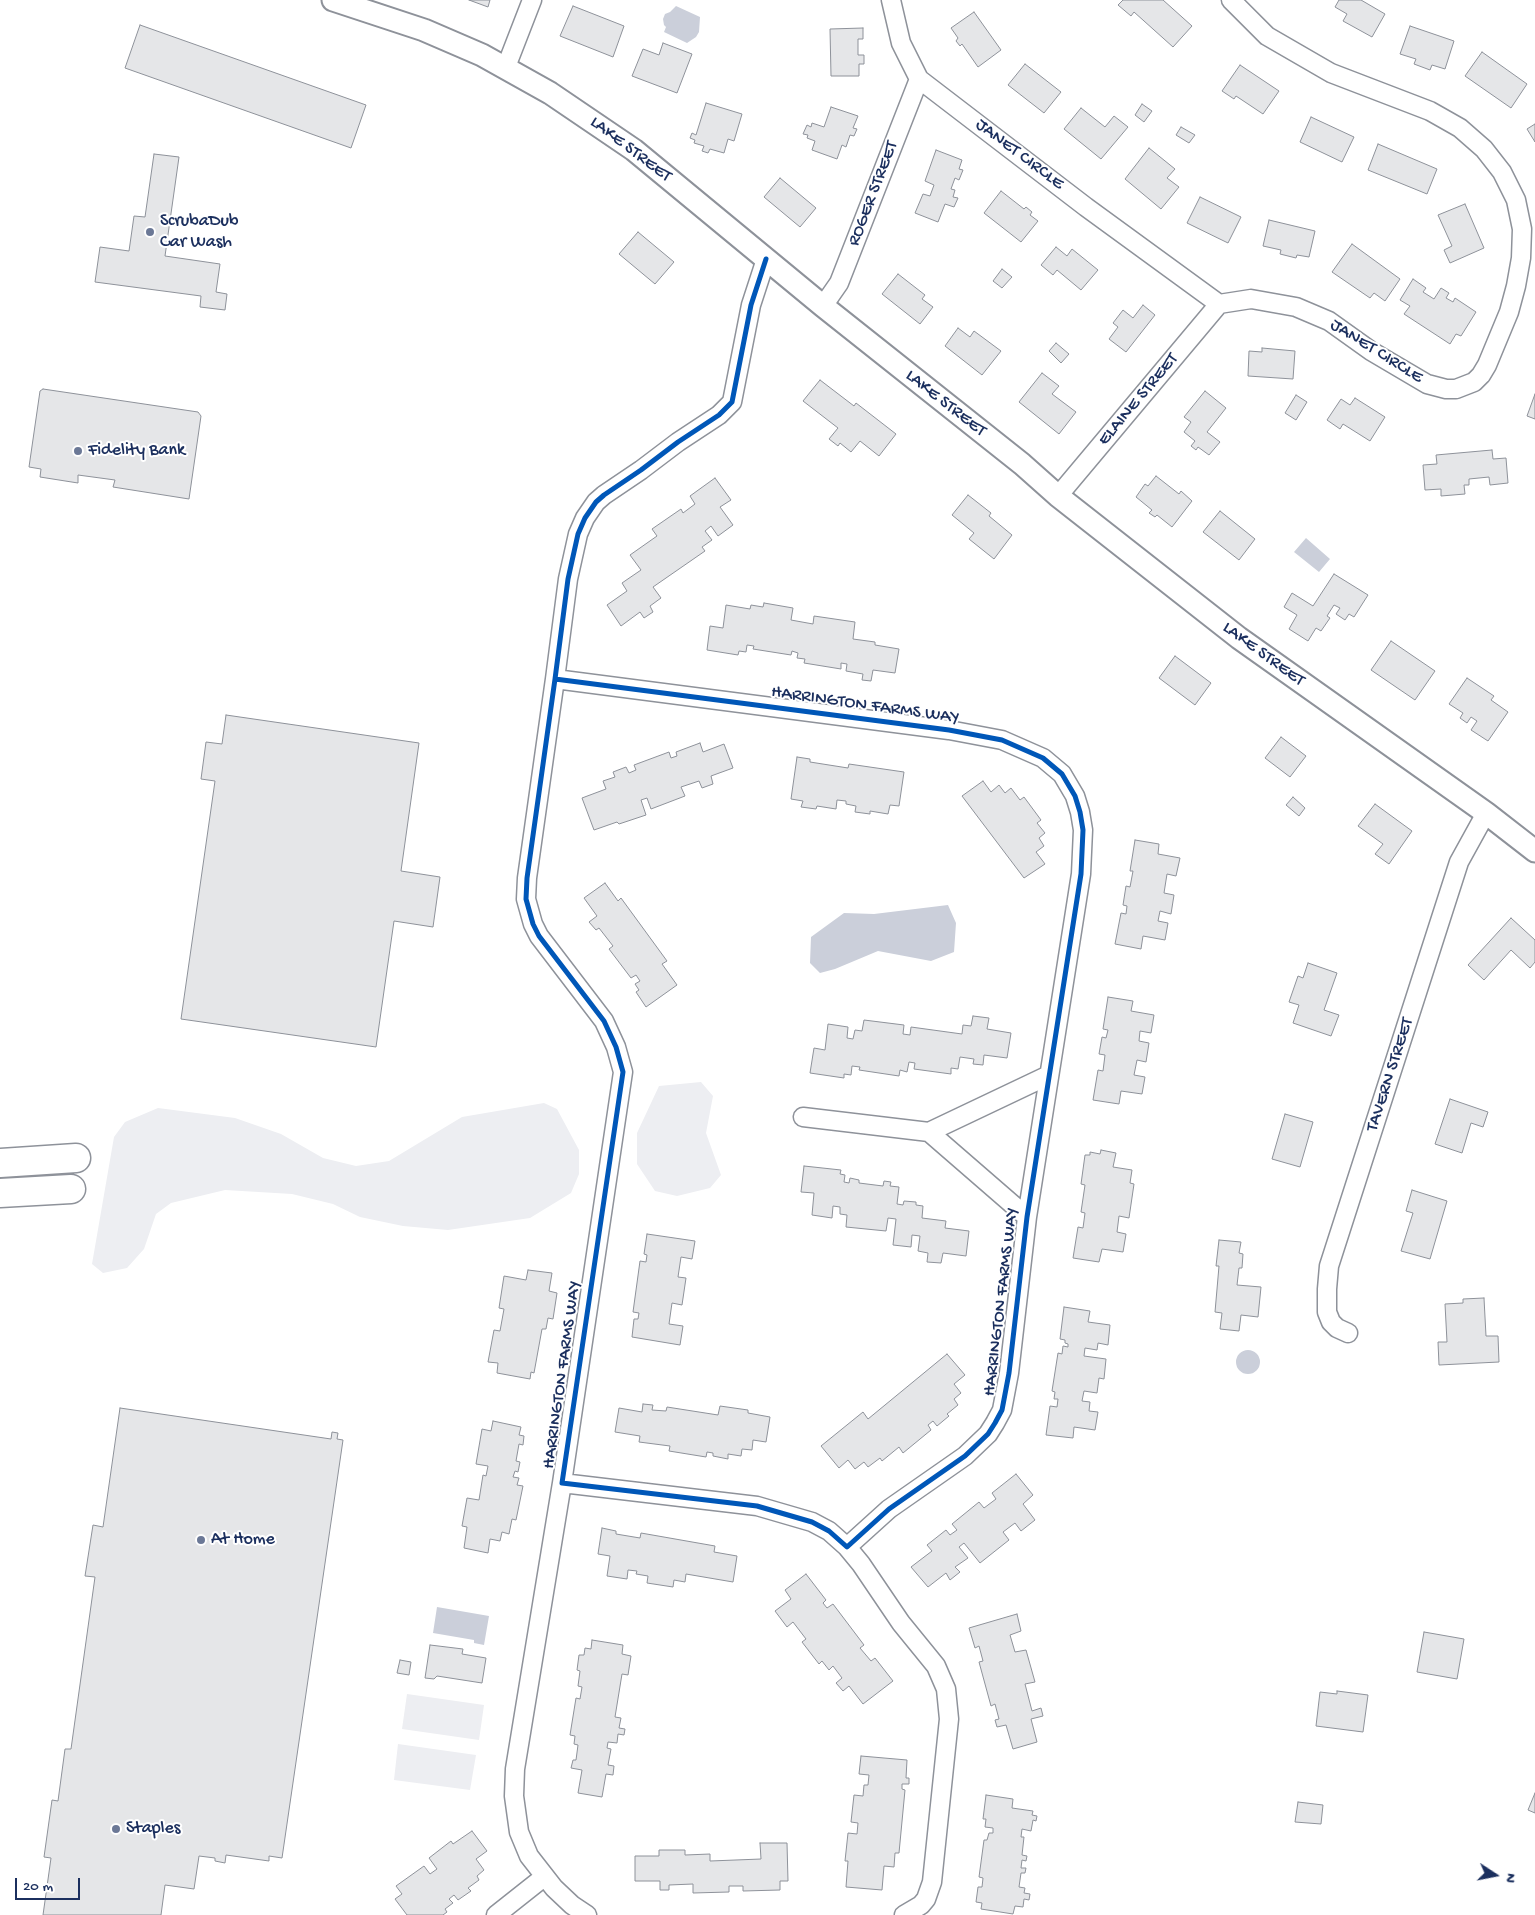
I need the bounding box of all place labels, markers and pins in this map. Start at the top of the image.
place label: ScrubaDub Car Wash [160,211,238,253]
marker: ScrubaDub Car Wash [144,226,156,238]
place label: Fidelity Bank [88,440,185,462]
marker: Fidelity Bank [72,445,84,457]
place label: At Home [211,1529,275,1551]
marker: At Home [195,1534,207,1546]
place label: Staples [126,1818,180,1840]
marker: Staples [110,1823,122,1835]

